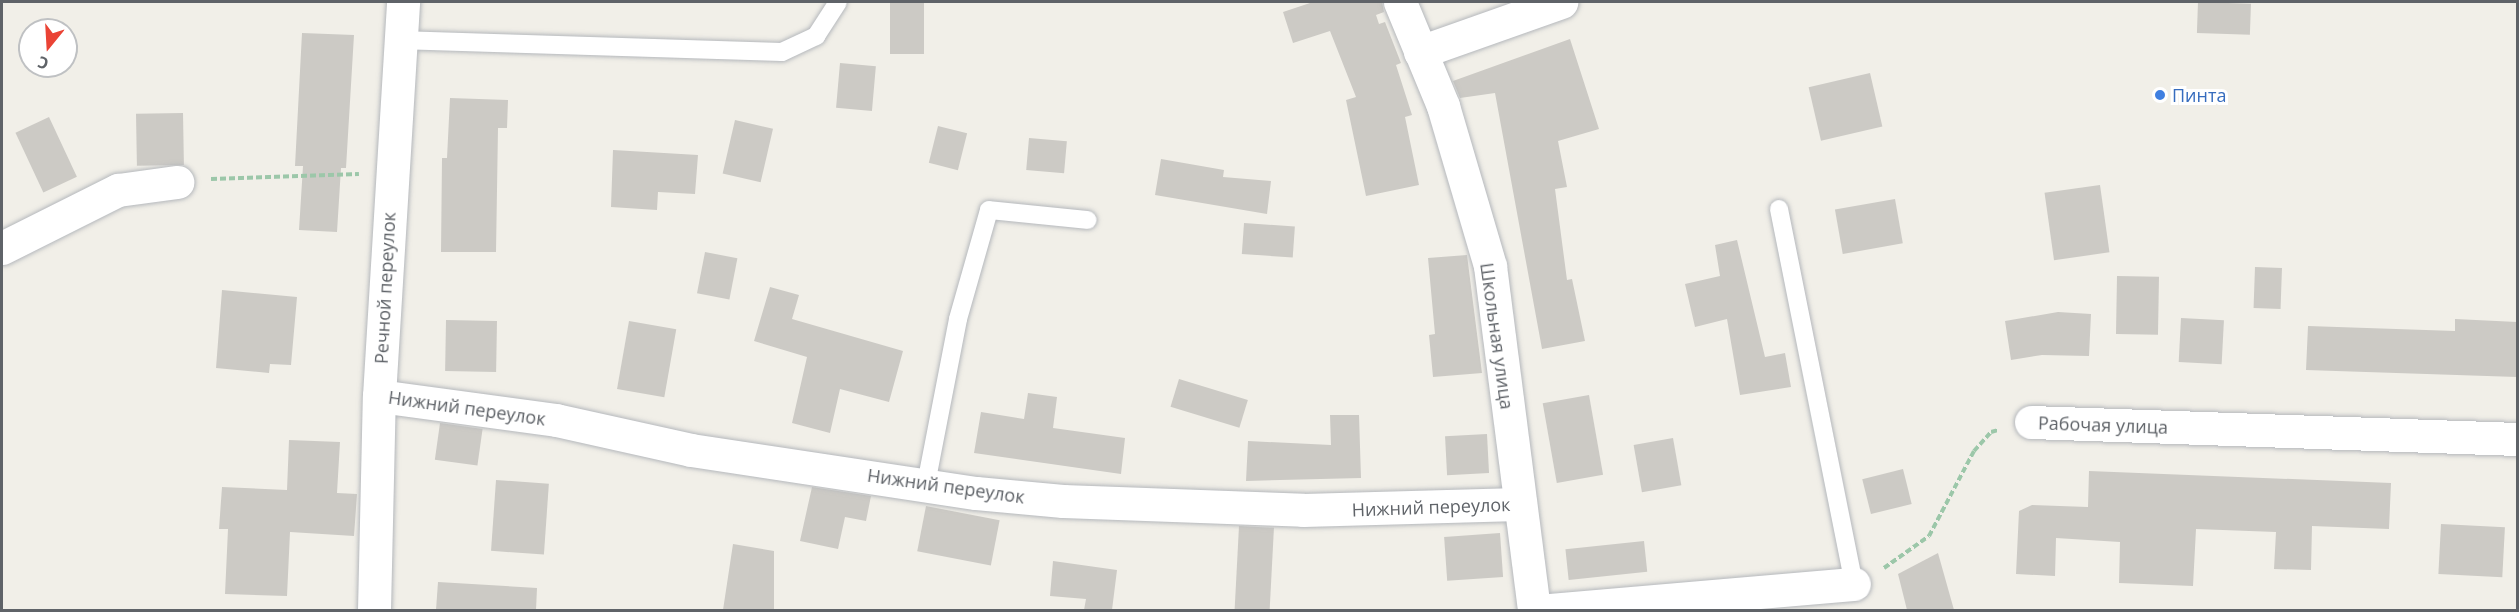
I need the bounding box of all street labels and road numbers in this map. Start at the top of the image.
street label: Речной переулок [370,212,400,364]
street label: Школьная улица [1476,261,1518,411]
street label: Нижний переулок [387,386,547,430]
street label: Рабочая улица [2038,412,2168,438]
street label: Нижний переулок [866,464,1026,508]
street label: Нижний переулок [1351,493,1511,521]

